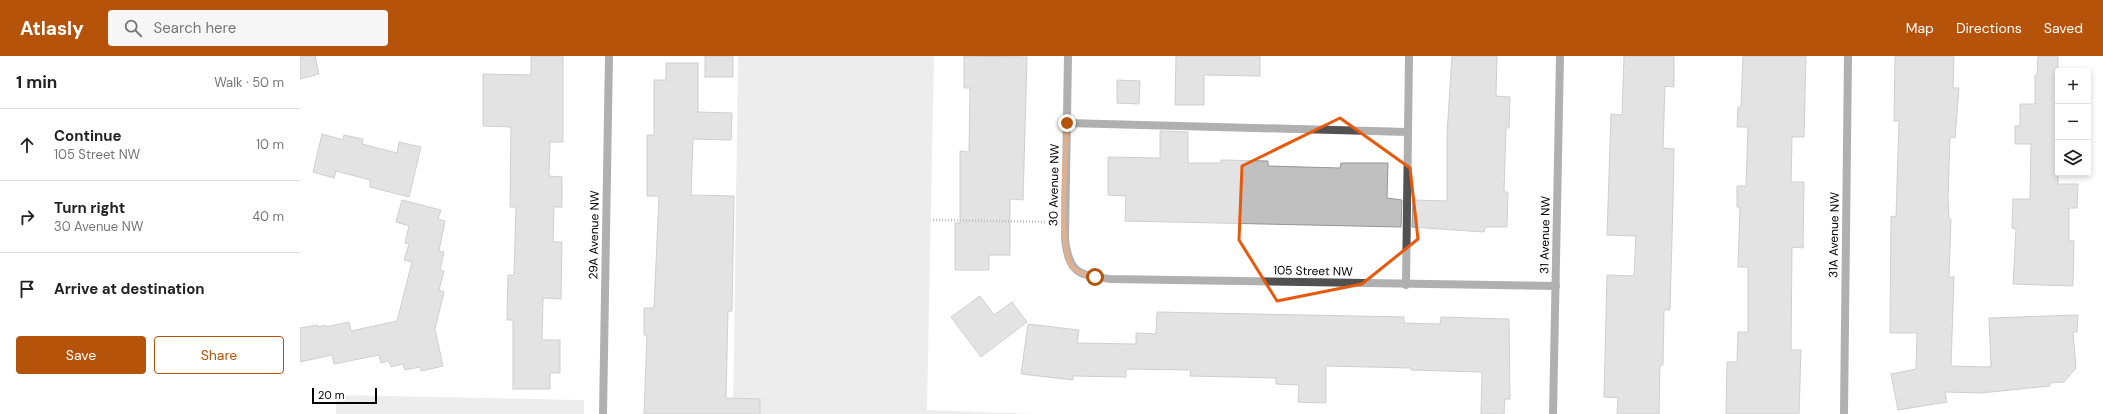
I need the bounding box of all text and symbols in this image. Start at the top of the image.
search box [108,10,388,46]
text: Atlasly [20,16,84,41]
icon: search [122,17,144,39]
text: Search here [154,18,236,38]
text: Map [1906,19,1934,37]
text: Directions [1956,19,2022,37]
text: Saved [2044,19,2083,37]
map controls [2055,68,2091,176]
button: + [2055,68,2091,104]
text: 1 min [16,71,57,93]
text: Walk · 50 m [214,74,284,91]
button: − [2055,104,2091,140]
route end [1058,114,1076,132]
text: Continue [54,126,122,146]
icon: ahead [16,134,38,156]
text: 10 m [256,136,284,153]
button: layers [2055,140,2091,176]
street label: 30 Avenue NW [1045,143,1063,226]
text: 105 Street NW [54,146,140,163]
street label: 29A Avenue NW [585,190,603,280]
street label: 31A Avenue NW [1825,192,1843,278]
street label: 31 Avenue NW [1536,196,1554,274]
text: Turn right [54,198,125,218]
icon: right [16,206,38,228]
text: 40 m [252,208,284,225]
text: 30 Avenue NW [54,218,143,235]
street label: 105 Street NW [1273,262,1353,280]
route start [1086,268,1104,286]
icon: arrive [16,278,38,300]
text: Arrive at destination [54,279,205,299]
button: Save [16,336,146,374]
button: Share [154,336,284,374]
scale bar [312,386,377,405]
text: 20 m [318,388,344,402]

